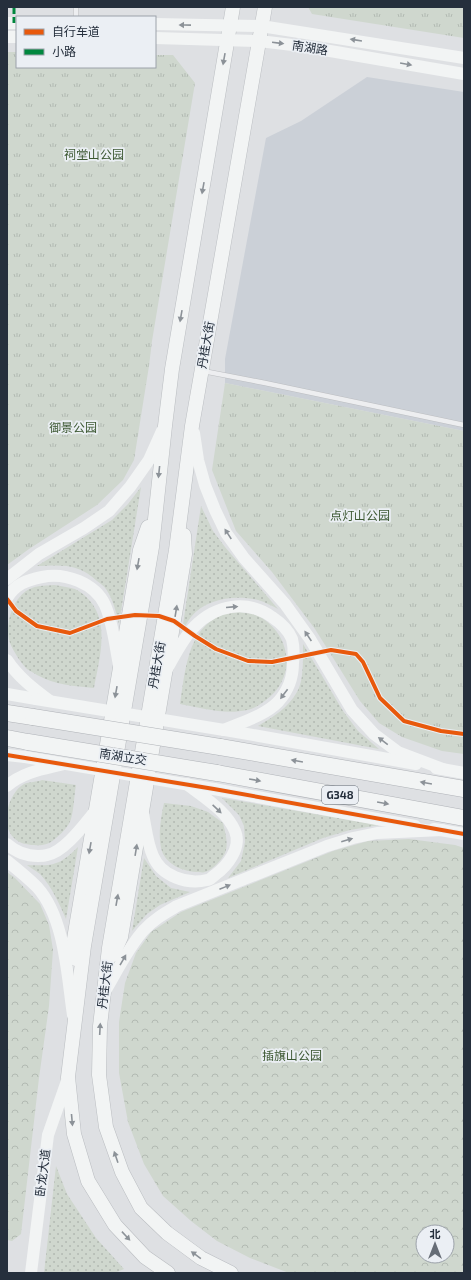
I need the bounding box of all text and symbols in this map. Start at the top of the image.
legend [16,16,156,68]
one-way arrow [178,22,191,28]
text: 自行车道 [52,24,100,38]
street label: 南湖路 [291,37,329,57]
one-way arrow [350,37,363,43]
one-way arrow [272,40,284,46]
text: 小路 [52,44,76,58]
one-way arrow [221,53,227,65]
one-way arrow [400,61,412,67]
park label: 祠堂山公园 [64,147,124,161]
one-way arrow [199,181,205,194]
one-way arrow [178,310,184,322]
street label: 丹桂大街 [194,320,216,370]
park label: 御景公园 [49,420,97,434]
one-way arrow [156,466,163,478]
park label: 点灯山公园 [330,508,390,522]
one-way arrow [224,529,232,539]
one-way arrow [135,558,141,570]
one-way arrow [226,604,238,611]
one-way arrow [173,605,179,617]
one-way arrow [304,631,312,642]
street label: 丹桂大街 [145,640,167,690]
one-way arrow [113,686,119,698]
one-way arrow [280,688,288,699]
one-way arrow [378,737,389,745]
street label: 南湖立交 [98,745,148,767]
one-way arrow [291,757,304,763]
one-way arrow [249,777,261,783]
one-way arrow [419,780,432,786]
road number: G348 [322,786,358,804]
one-way arrow [377,800,389,806]
one-way arrow [212,804,223,813]
one-way arrow [341,837,353,843]
one-way arrow [87,842,93,854]
one-way arrow [133,843,139,856]
one-way arrow [220,883,232,889]
one-way arrow [114,894,120,906]
one-way arrow [120,954,127,966]
street label: 丹桂大街 [94,960,114,1010]
one-way arrow [97,1023,104,1035]
park label: 插旗山公园 [262,1048,322,1062]
one-way arrow [69,1114,76,1126]
street label: 卧龙大道 [32,1148,52,1198]
one-way arrow [113,1150,119,1162]
north arrow [415,1224,455,1264]
text: 北 [430,1227,441,1240]
one-way arrow [121,1231,130,1241]
one-way arrow [191,1251,202,1259]

